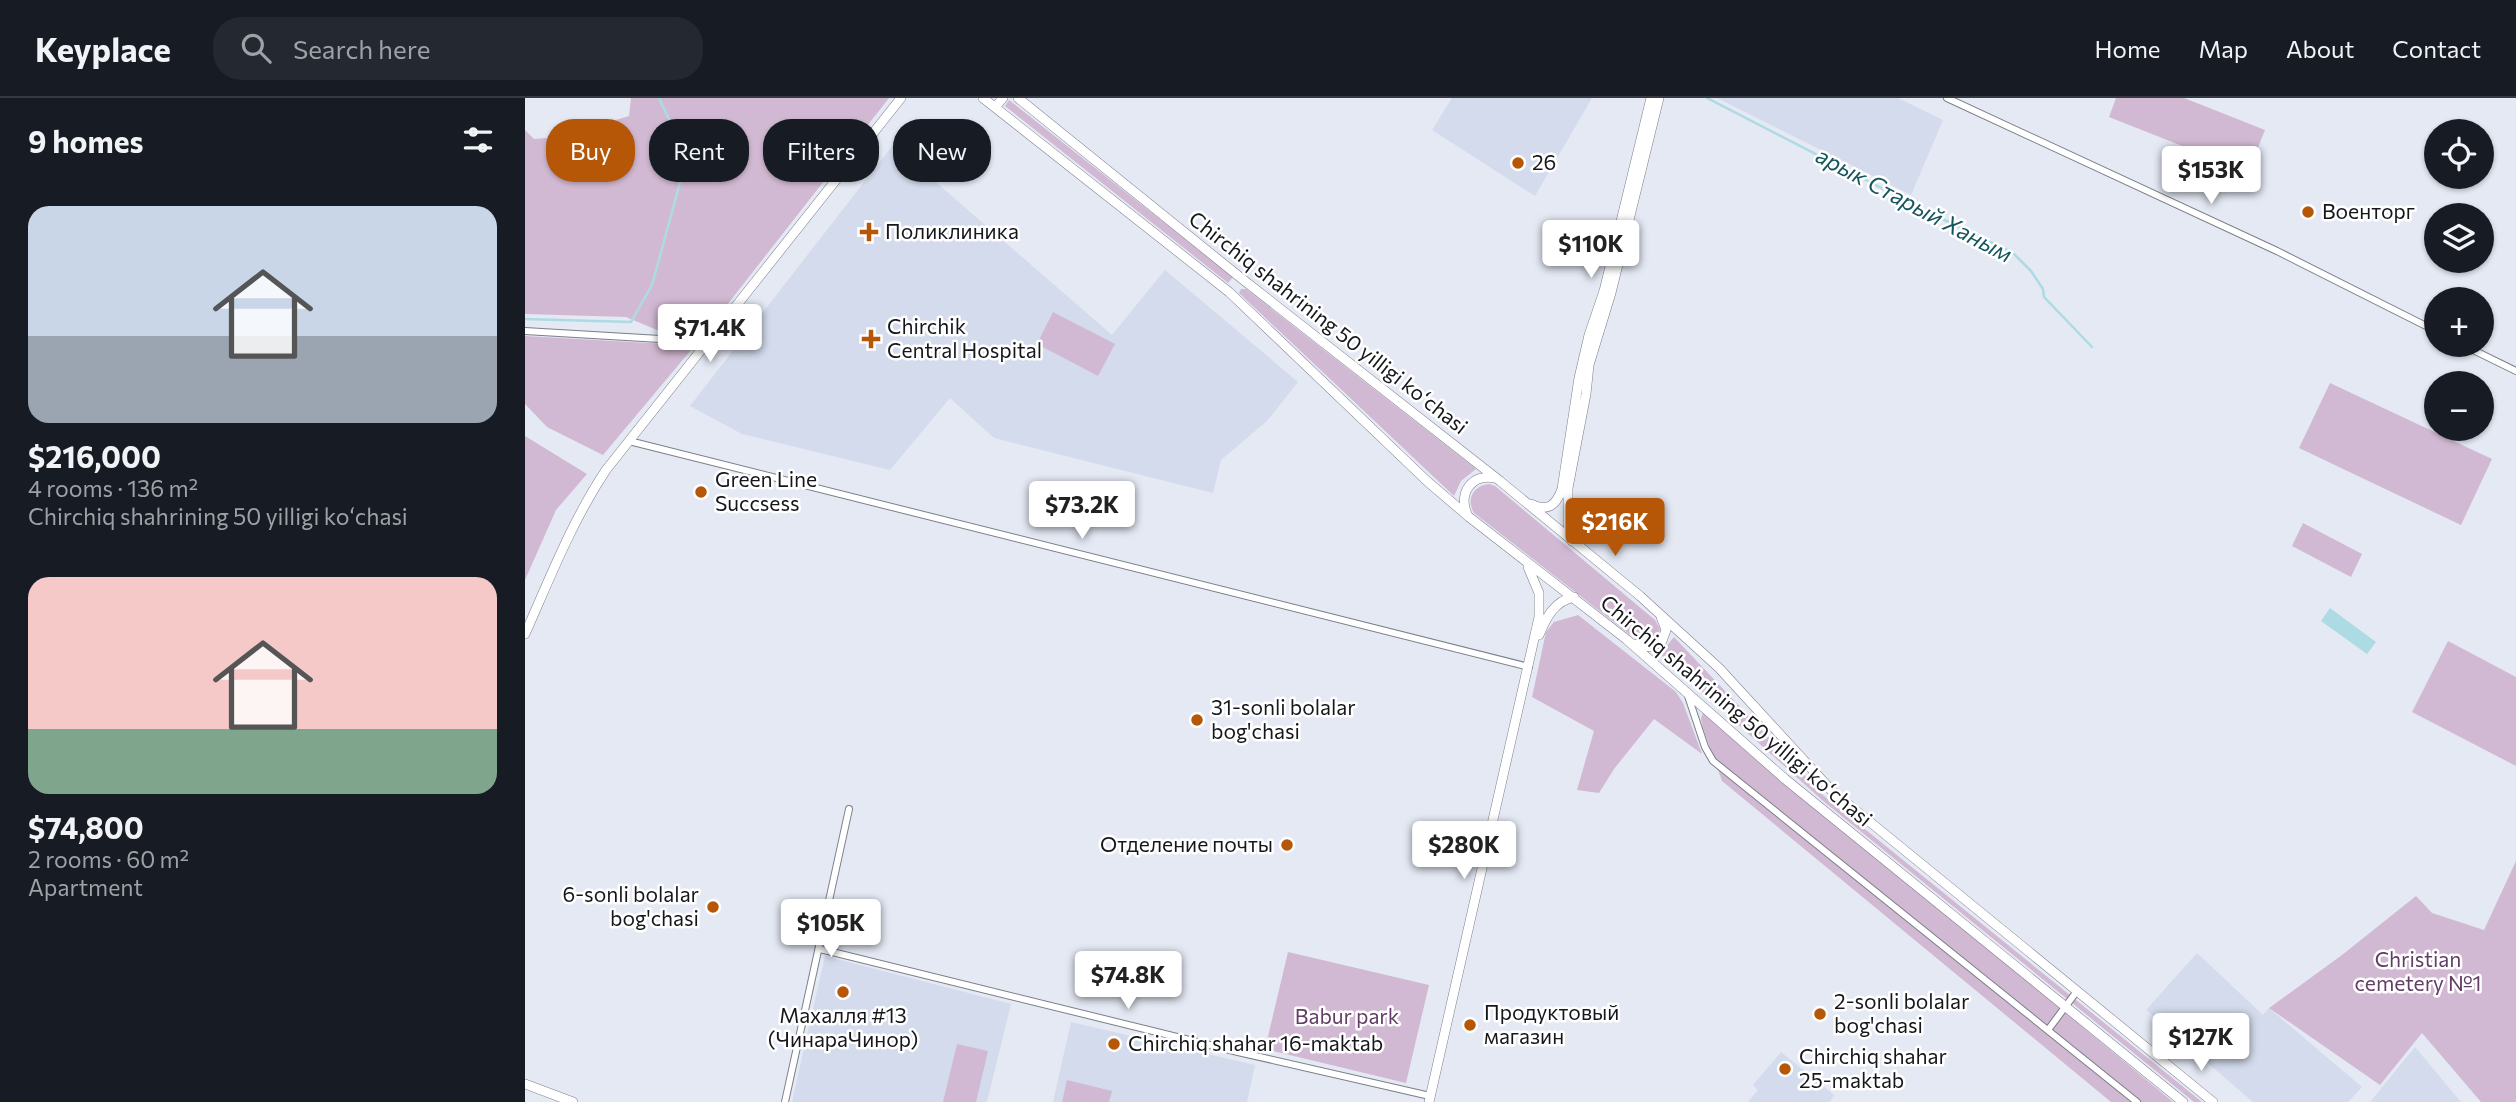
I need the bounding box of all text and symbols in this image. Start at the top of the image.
search box [213,17,703,80]
text: Keyplace [35,28,171,69]
icon: search [237,29,275,67]
text: Search here [293,33,430,64]
text: Home [2095,34,2161,63]
text: Map [2199,34,2248,63]
text: About [2286,34,2354,63]
text: Contact [2392,34,2481,63]
chip: Buy [546,119,635,182]
chip: Rent [649,119,749,182]
chip: Filters [763,119,879,182]
chip: New [893,119,991,182]
map controls [2424,119,2494,441]
button: locate [2424,119,2494,189]
icon: filters [459,121,497,159]
text: 9 homes [28,122,143,159]
water label: арык Старый Ханым [1812,141,2017,268]
pin: $153K [2162,146,2260,206]
place label: 26 [1532,149,1556,174]
marker: 26 [1510,155,1526,171]
text: $153K [2178,155,2244,183]
place label: Военторг [2322,198,2415,223]
button: layers [2424,203,2494,273]
marker: Военторг [2300,204,2316,220]
street label: Chirchiq shahrining 50 yilligi koʻchasi [1185,205,1473,438]
place label: Поликлиника [885,218,1019,243]
pin: $110K [1542,220,1640,280]
marker: Поликлиника [859,222,879,242]
text: $110K [1558,229,1624,257]
icon: home [200,251,326,377]
button: + [2424,287,2494,357]
pin: $71.4K [653,304,767,364]
text: $71.4K [674,313,746,341]
place label: Chirchik Central Hospital [887,313,1042,362]
marker: Chirchik Central Hospital [861,329,881,349]
button: − [2424,371,2494,441]
text: $216,000 [28,437,161,474]
place label: Green Line Succsess [715,466,817,515]
text: 4 rooms · 136 m² [28,474,198,502]
pin: $73.2K [1025,482,1139,541]
marker: Green Line Succsess [693,484,709,500]
text: $73.2K [1045,490,1119,518]
pin: $216K [1566,498,1664,558]
text: Chirchiq shahrining 50 yilligi koʻchasi [28,502,408,530]
text: $216K [1582,507,1648,535]
street label: Chirchiq shahrining 50 yilligi koʻchasi [1596,589,1878,831]
icon: home [200,622,326,748]
place label: 31-sonli bolalar bog'chasi [1211,694,1356,743]
marker: 31-sonli bolalar bog'chasi [1189,712,1205,728]
text: $74,800 [28,808,144,845]
pin: $280K [1415,822,1513,881]
text: $280K [1428,830,1500,858]
place label: Отделение почты [1100,831,1273,856]
marker: Отделение почты [1279,837,1295,853]
text: 2 rooms · 60 m² [28,845,189,873]
text: Apartment [28,873,143,901]
place label: 6-sonli bolalar bog'chasi [563,881,699,930]
marker: 6-sonli bolalar bog'chasi [705,899,721,915]
pin: $105K [782,900,880,959]
text: $105K [797,908,865,936]
park label: Christian cemetery №1 [2354,946,2482,995]
pin: $74.8K [1071,951,1185,1011]
text: $74.8K [1091,960,1165,988]
marker: Махалля #13 (ЧинараЧинор) [835,984,851,1000]
place label: 2-sonli bolalar bog'chasi [1834,988,1969,1037]
place label: Продуктовый магазин [1484,999,1619,1048]
place label: Махалля #13 (ЧинараЧинор) [768,1002,918,1051]
park label: Babur park [1295,1003,1399,1028]
marker: 2-sonli bolalar bog'chasi [1812,1006,1828,1022]
pin: $127K [2152,1014,2250,1073]
marker: Продуктовый магазин [1462,1017,1478,1033]
text: $127K [2168,1022,2234,1050]
place label: Chirchiq shahar 16-maktab [1128,1030,1383,1055]
marker: Chirchiq shahar 16-maktab [1106,1036,1122,1052]
place label: Chirchiq shahar 25-maktab [1799,1043,1947,1092]
marker: Chirchiq shahar 25-maktab [1777,1061,1793,1077]

